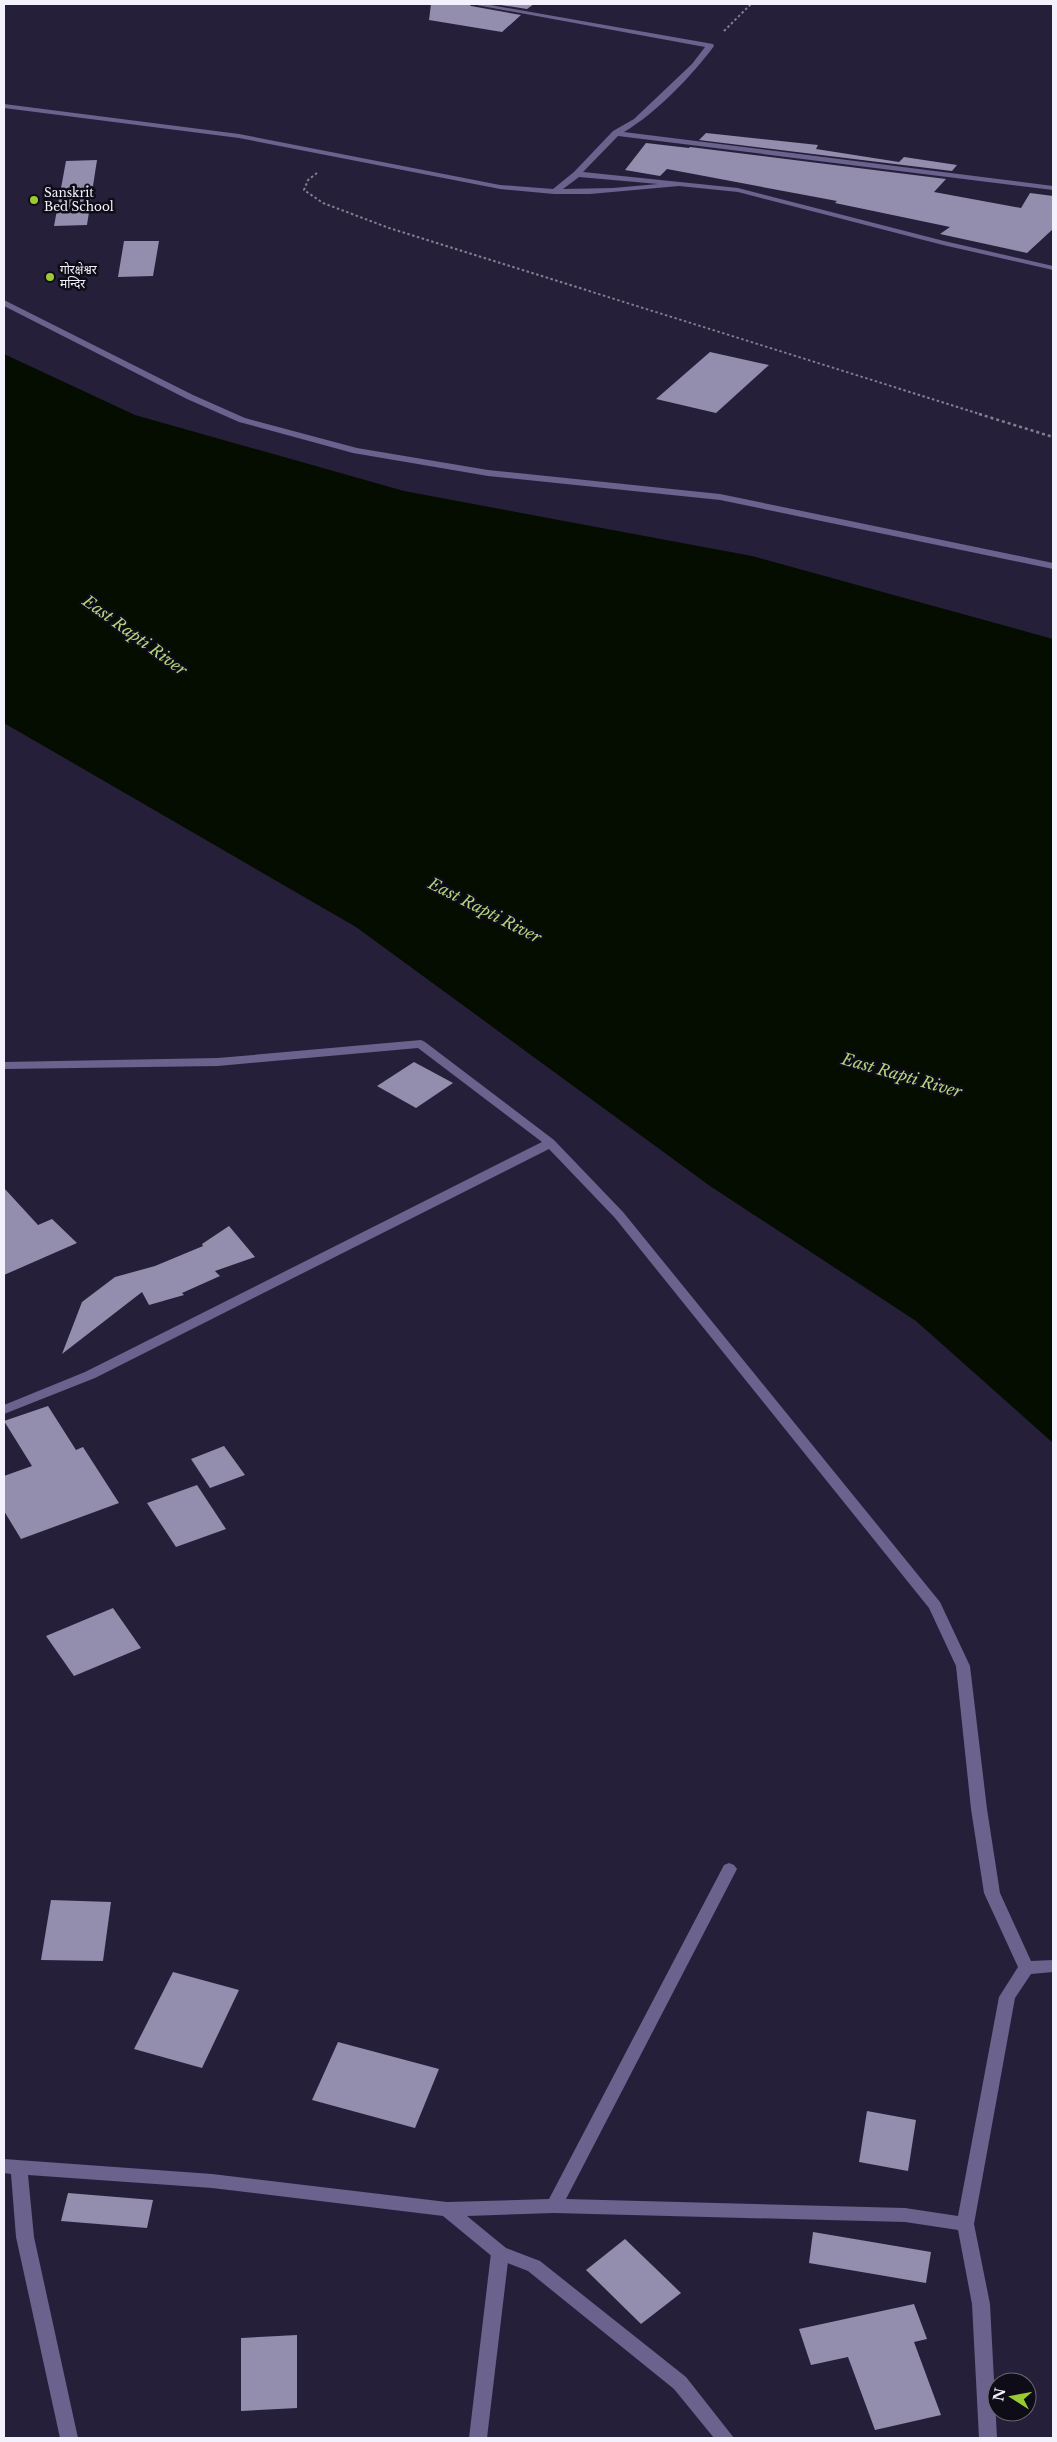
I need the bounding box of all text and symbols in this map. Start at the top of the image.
place label: Sanskrit Bed School [44,185,114,214]
marker: Sanskrit Bed School [28,194,40,206]
place label: गोरक्षेश्वर मन्दिर [60,262,98,291]
marker: गोरक्षेश्वर मन्दिर [44,271,56,283]
water label: East Rapti River [78,590,192,680]
water label: East Rapti River [424,873,545,947]
water label: East Rapti River [839,1048,965,1102]
north arrow [987,2372,1037,2422]
text: N [989,2386,1009,2403]

